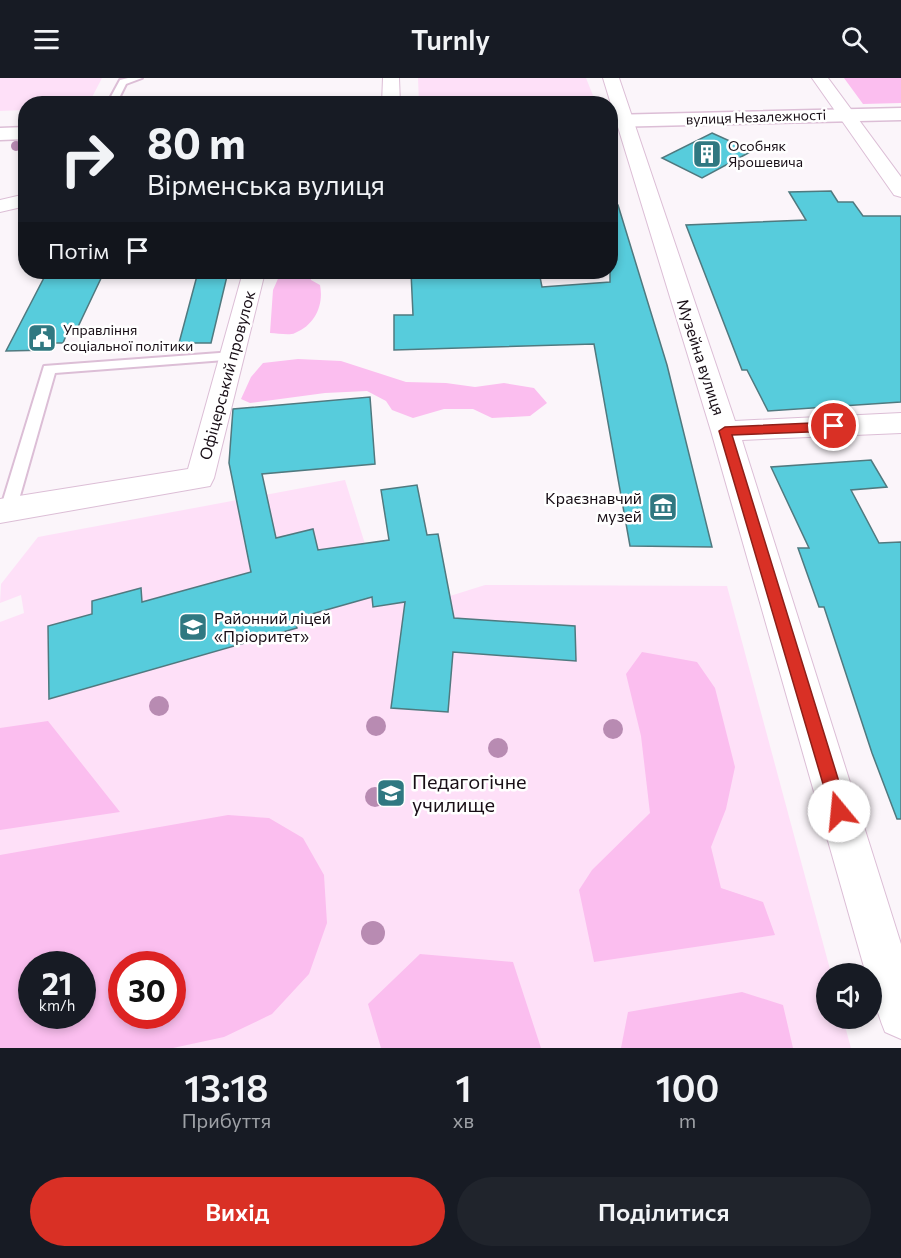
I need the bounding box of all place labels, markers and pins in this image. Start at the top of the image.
place label: Особняк Ярошевича [728,137,803,170]
building icon: Особняк Ярошевича [691,138,723,170]
place label: Управління соціальної політики [63,321,193,354]
public building icon: Управління соціальної політики [26,322,58,354]
pin [808,400,859,451]
place label: Краєзнавчий музей [545,488,642,525]
museum icon: Краєзнавчий музей [647,491,679,523]
place label: Районний ліцей «Пріоритет» [214,608,331,645]
school or university icon: Районний ліцей «Пріоритет» [177,611,209,643]
place label: Педагогічне училище [412,769,527,816]
school or university icon: Педагогічне училище [375,777,407,809]

